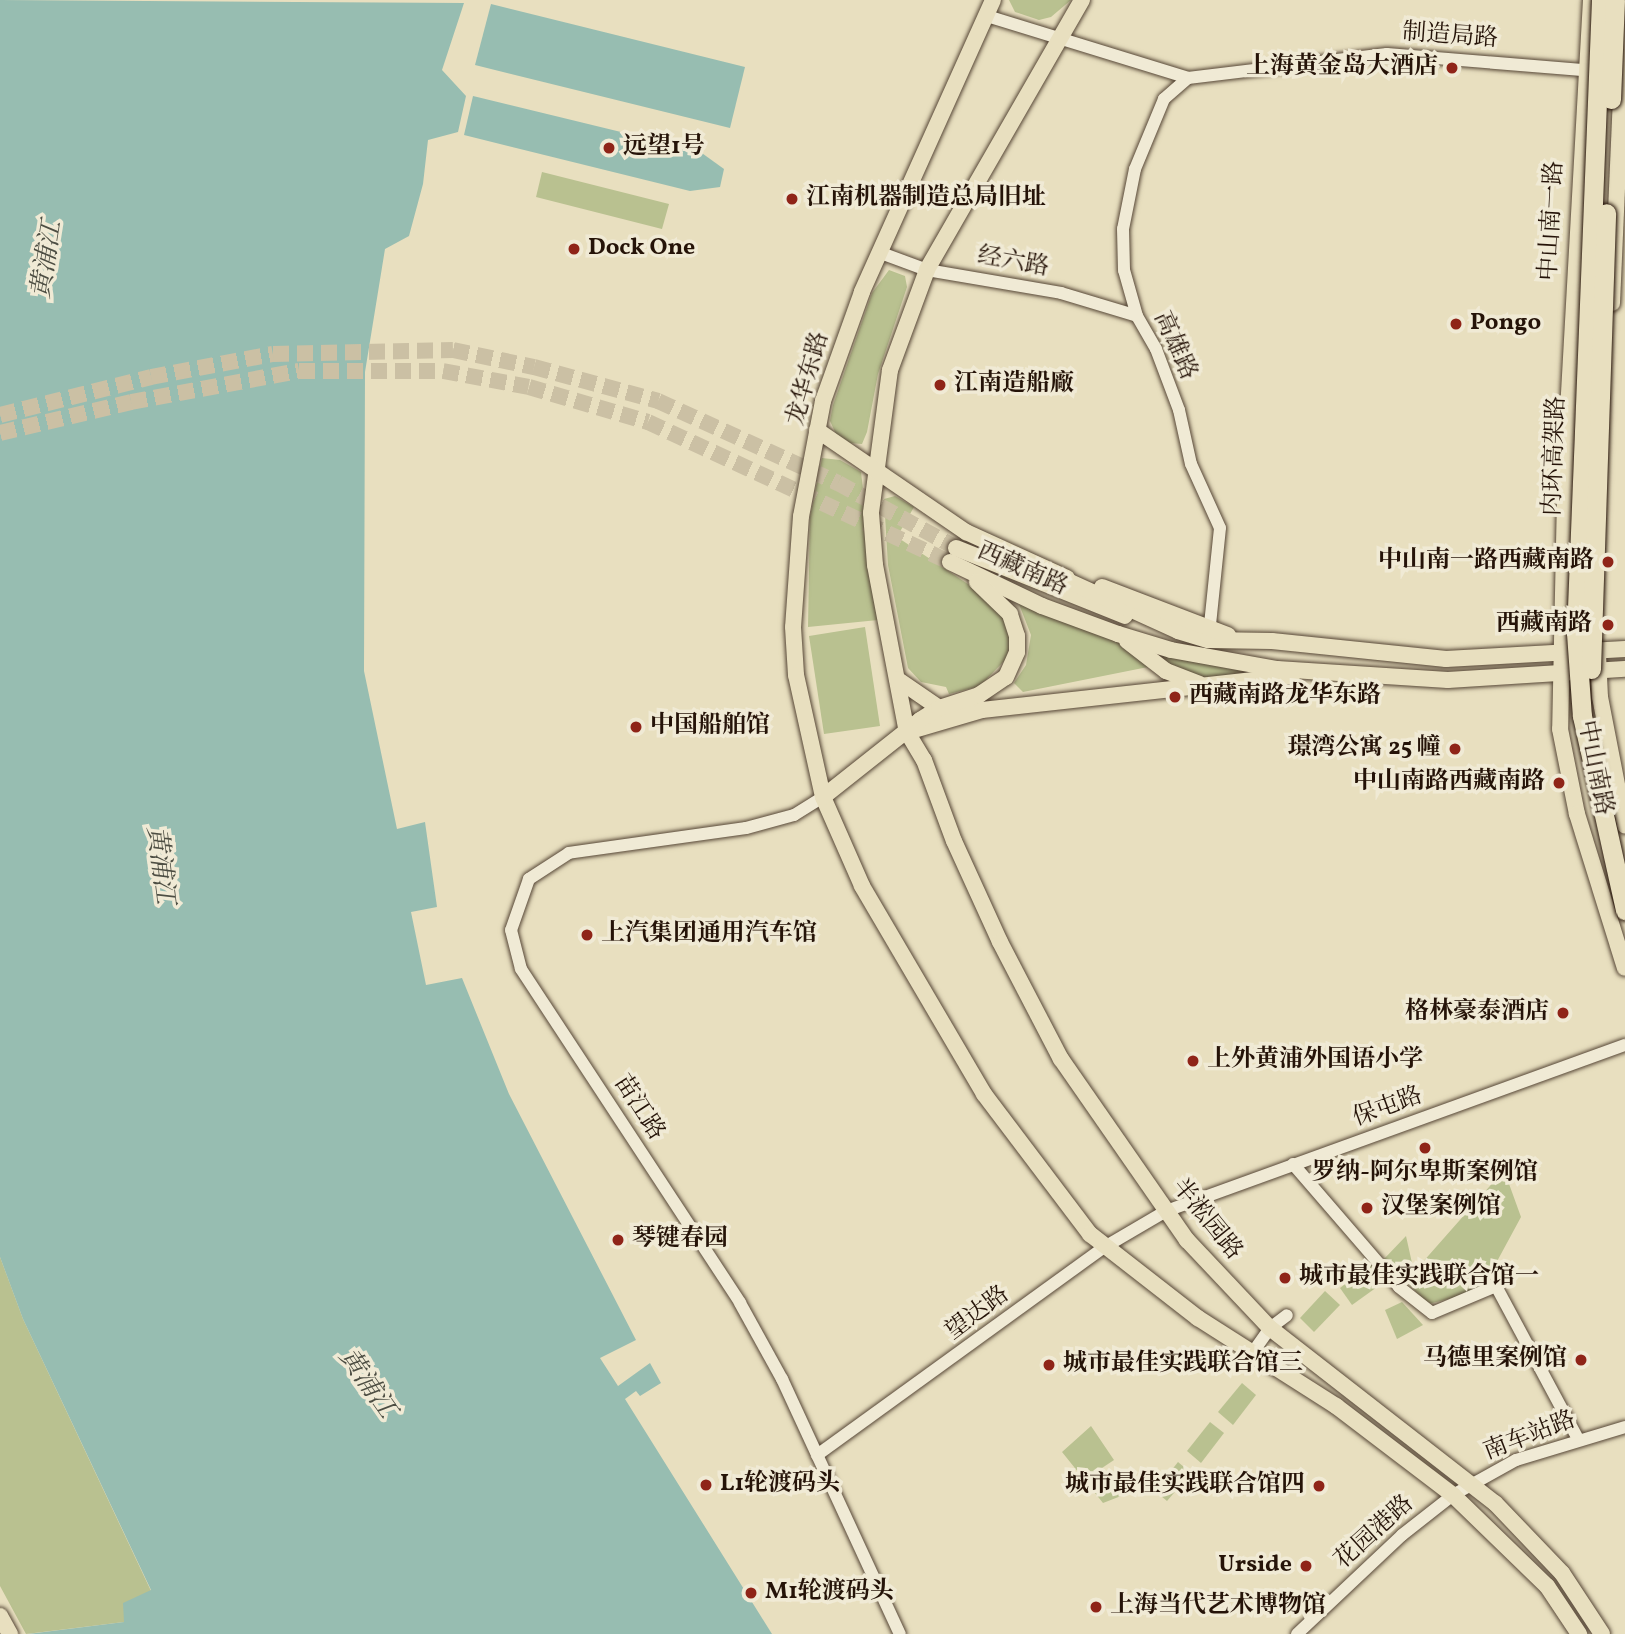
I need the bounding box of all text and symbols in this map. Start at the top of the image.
street label: 制造局路 [1401,19,1499,55]
place label: 上海黄金岛大酒店 [1246,54,1438,82]
marker: 上海黄金岛大酒店 [1444,60,1460,76]
place label: 远望1号 [623,134,705,162]
marker: 远望1号 [601,140,617,156]
street label: 中山南一路 [1535,160,1571,282]
place label: 江南机器制造总局旧址 [806,185,1046,213]
marker: 江南机器制造总局旧址 [784,191,800,207]
water label: 黄浦江 [26,219,70,301]
place label: Dock One [588,235,695,263]
marker: Dock One [566,241,582,257]
street label: 经六路 [975,243,1051,283]
street label: 高雄路 [1146,307,1202,385]
place label: Pongo [1470,310,1541,338]
marker: Pongo [1448,316,1464,332]
street label: 龙华东路 [782,329,836,429]
place label: 江南造船廠 [954,371,1074,399]
marker: 江南造船廠 [932,377,948,393]
street label: 内环高架路 [1540,396,1572,516]
street label: 西藏南路 [972,537,1072,603]
place label: 中山南一路西藏南路 [1378,548,1594,576]
marker: 中山南一路西藏南路 [1600,554,1616,570]
place label: 西藏南路 [1496,611,1592,639]
marker: 西藏南路 [1598,615,1618,635]
place label: 西藏南路龙华东路 [1189,683,1381,711]
marker: 西藏南路龙华东路 [1167,689,1183,705]
place label: 中国船舶馆 [650,713,770,741]
street label: 中山南路 [1571,718,1617,818]
marker: 中国船舶馆 [628,719,644,735]
place label: 璟湾公寓 25 幢 [1287,735,1441,763]
marker: 璟湾公寓 25 幢 [1447,741,1463,757]
place label: 中山南路西藏南路 [1353,769,1545,797]
marker: 中山南路西藏南路 [1551,775,1567,791]
water label: 黄浦江 [139,824,179,906]
place label: 上汽集团通用汽车馆 [601,921,817,949]
marker: 上汽集团通用汽车馆 [579,927,595,943]
place label: 格林豪泰酒店 [1405,999,1549,1027]
marker: 格林豪泰酒店 [1555,1005,1571,1021]
place label: 上外黄浦外国语小学 [1207,1047,1423,1075]
marker: 上外黄浦外国语小学 [1185,1053,1201,1069]
street label: 苗江路 [606,1070,670,1146]
street label: 保屯路 [1349,1082,1427,1134]
marker: 罗纳-阿尔卑斯案例馆 [1417,1140,1433,1156]
place label: 罗纳-阿尔卑斯案例馆 [1312,1160,1538,1188]
street label: 半淞园路 [1165,1174,1247,1266]
place label: 汉堡案例馆 [1381,1194,1501,1222]
marker: 汉堡案例馆 [1359,1200,1375,1216]
place label: 琴键春园 [632,1226,728,1254]
marker: 琴键春园 [610,1232,626,1248]
place label: 城市最佳实践联合馆一 [1299,1264,1539,1292]
marker: 城市最佳实践联合馆一 [1277,1270,1293,1286]
street label: 望达路 [941,1281,1015,1347]
water label: 黄浦江 [331,1343,401,1425]
place label: 马德里案例馆 [1423,1346,1567,1374]
place label: 城市最佳实践联合馆三 [1063,1351,1303,1379]
marker: 马德里案例馆 [1573,1352,1589,1368]
marker: 城市最佳实践联合馆三 [1041,1357,1057,1373]
street label: 南车站路 [1480,1406,1580,1468]
place label: L1轮渡码头 [720,1471,840,1499]
place label: 城市最佳实践联合馆四 [1065,1472,1305,1500]
marker: L1轮渡码头 [698,1477,714,1493]
marker: 城市最佳实践联合馆四 [1311,1478,1327,1494]
street label: 花园港路 [1330,1490,1420,1576]
place label: Urside [1218,1552,1292,1580]
marker: Urside [1298,1558,1314,1574]
place label: M1轮渡码头 [765,1579,894,1607]
marker: M1轮渡码头 [743,1585,759,1601]
place label: 上海当代艺术博物馆 [1110,1593,1326,1621]
marker: 上海当代艺术博物馆 [1088,1599,1104,1615]

